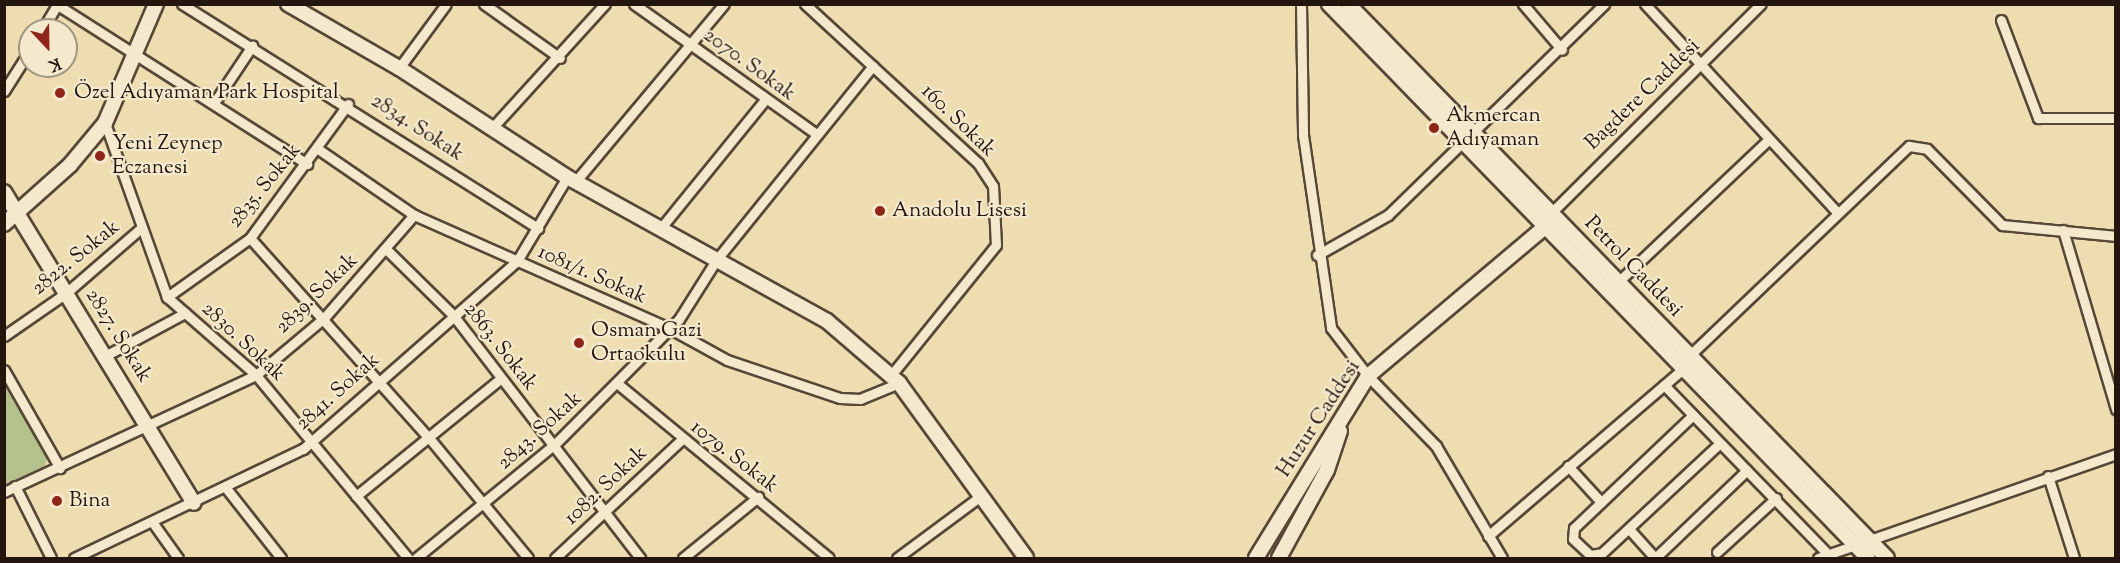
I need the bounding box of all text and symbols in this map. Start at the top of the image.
north arrow [18,18,78,78]
street label: 2070. Sokak [698,23,800,107]
street label: Bagdere Caddesi [1580,34,1706,156]
text: K [44,50,64,76]
street label: 160. Sokak [915,79,1001,163]
place label: Özel Adıyaman Park Hospital [74,80,339,106]
marker: Özel Adıyaman Park Hospital [51,84,69,102]
street label: 2834. Sokak [366,89,468,167]
place label: Akmercan Adıyaman [1446,103,1541,153]
marker: Akmercan Adıyaman [1427,121,1441,135]
place label: Yeni Zeynep Eczanesi [112,131,223,181]
street label: 2835. Sokak [223,138,307,234]
marker: Yeni Zeynep Eczanesi [93,149,107,163]
place label: Anadolu Lisesi [892,198,1027,224]
marker: Anadolu Lisesi [873,204,887,218]
street label: Petrol Caddesi [1579,211,1687,323]
street label: 2822. Sokak [27,215,125,301]
street label: 1081/1. Sokak [534,240,650,310]
street label: 2839. Sokak [270,248,364,340]
street label: 2827. Sokak [79,284,157,388]
street label: 2830. Sokak [196,297,290,387]
street label: 2863. Sokak [458,298,542,396]
place label: Osman Gazi Ortaokulu [591,318,702,368]
marker: Osman Gazi Ortaokulu [572,336,586,350]
street label: 2841. Sokak [291,348,385,436]
street label: Huzur Caddesi [1272,356,1366,482]
street label: 2843. Sokak [492,386,588,476]
street label: 1079. Sokak [685,415,783,499]
street label: 1082. Sokak [559,441,653,531]
place label: Bina [69,488,110,514]
marker: Bina [50,494,64,508]

